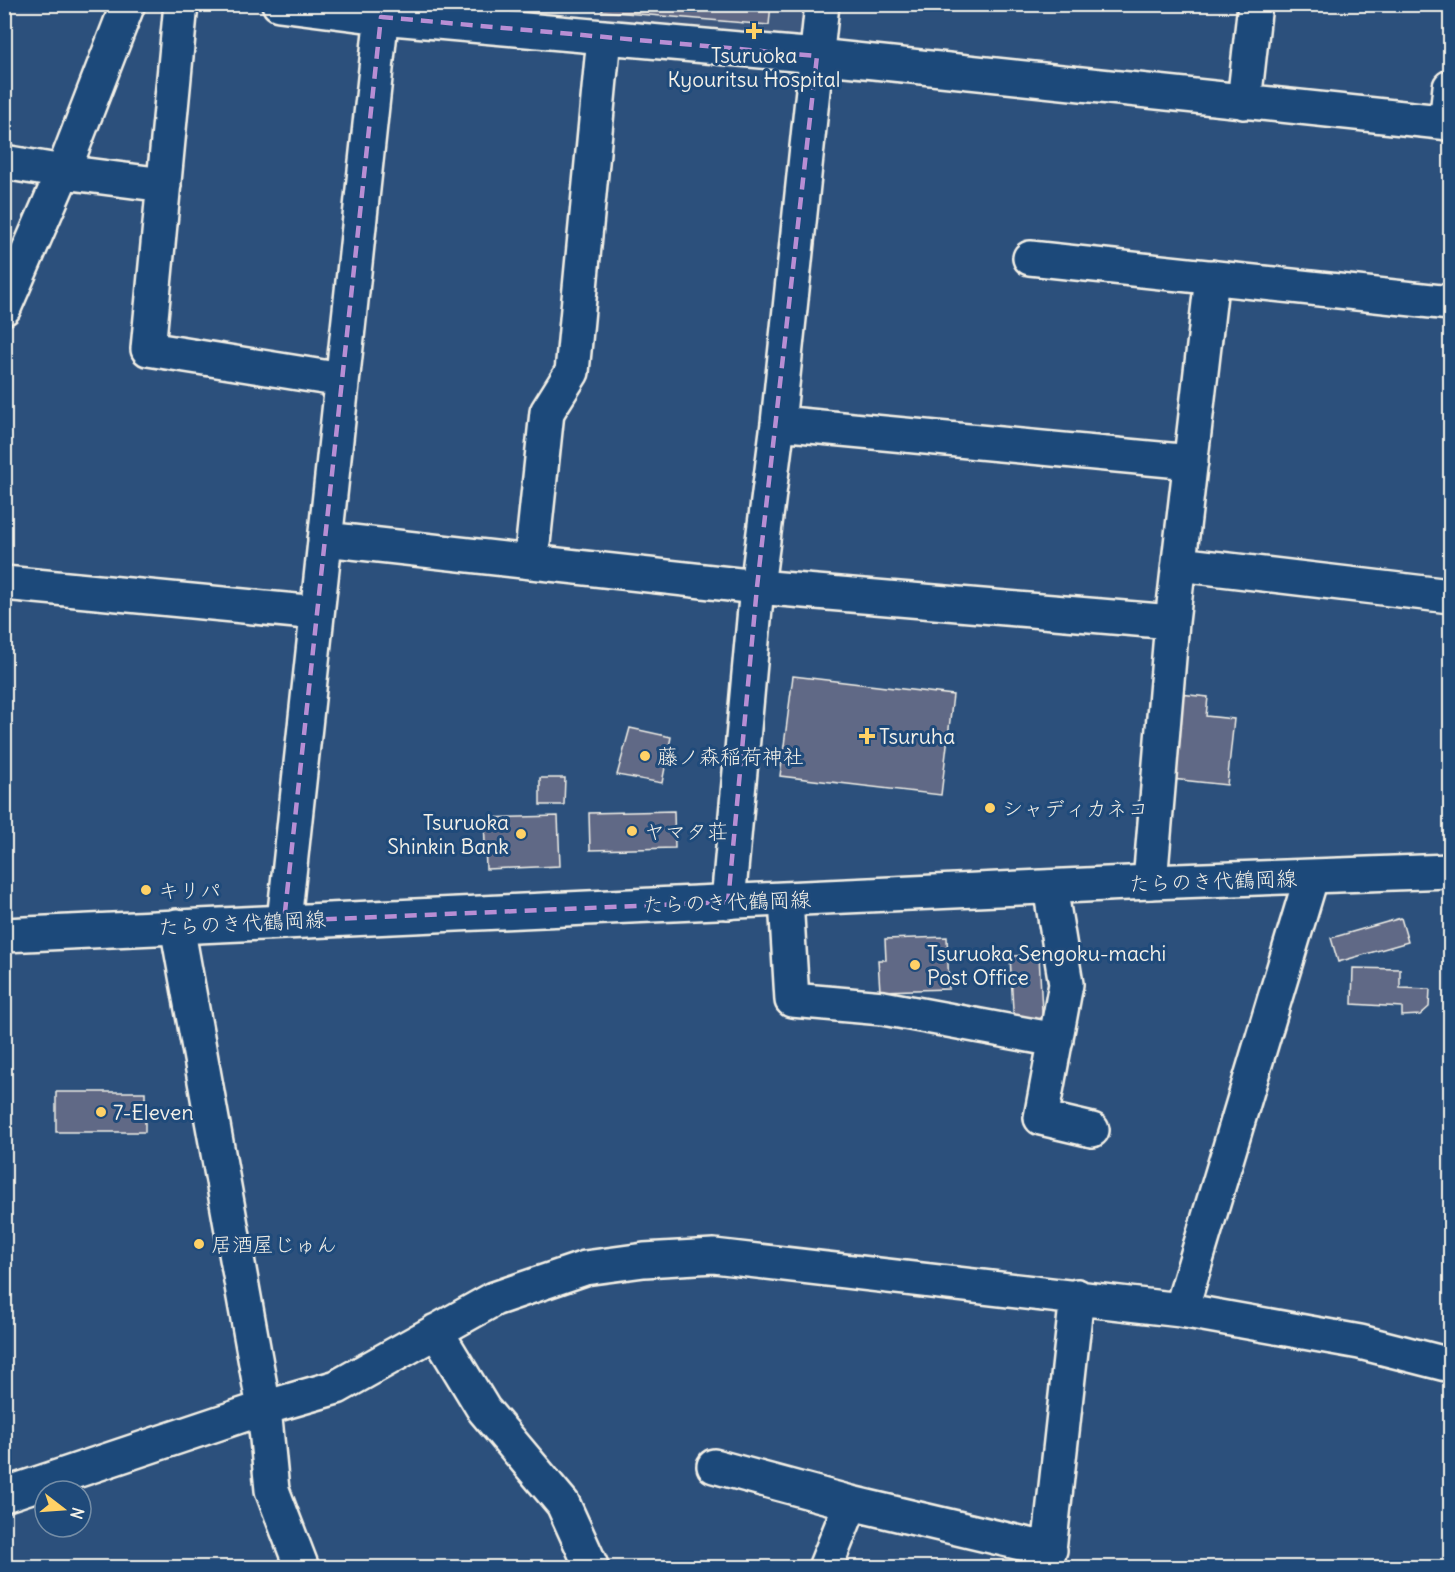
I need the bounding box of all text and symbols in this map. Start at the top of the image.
marker: Tsuruoka Kyouritsu Hospital [745,22,763,40]
place label: Tsuruoka Kyouritsu Hospital [668,42,840,93]
place label: Tsuruha [879,723,955,750]
marker: Tsuruha [860,729,874,743]
place label: 藤ノ森稲荷神社 [657,743,804,770]
marker: 藤ノ森稲荷神社 [638,749,652,763]
place label: シャディカネコ [1002,795,1149,822]
marker: シャディカネコ [983,801,997,815]
place label: Tsuruoka Shinkin Bank [387,809,509,860]
place label: ヤマタ荘 [644,818,728,845]
marker: ヤマタ荘 [625,824,639,838]
marker: Tsuruoka Shinkin Bank [514,827,528,841]
street label: たらのき代鶴岡線 [1129,865,1297,897]
place label: キリパ [158,877,221,904]
marker: キリパ [139,883,153,897]
street label: たらのき代鶴岡線 [643,886,811,918]
street label: たらのき代鶴岡線 [157,905,327,941]
place label: Tsuruoka Sengoku-machi Post Office [927,940,1166,991]
marker: Tsuruoka Sengoku-machi Post Office [908,958,922,972]
place label: 7-Eleven [113,1099,194,1126]
marker: 7-Eleven [94,1105,108,1119]
place label: 居酒屋じゅん [211,1231,337,1258]
marker: 居酒屋じゅん [192,1237,206,1251]
north arrow [33,1479,93,1539]
text: N [66,1505,89,1522]

